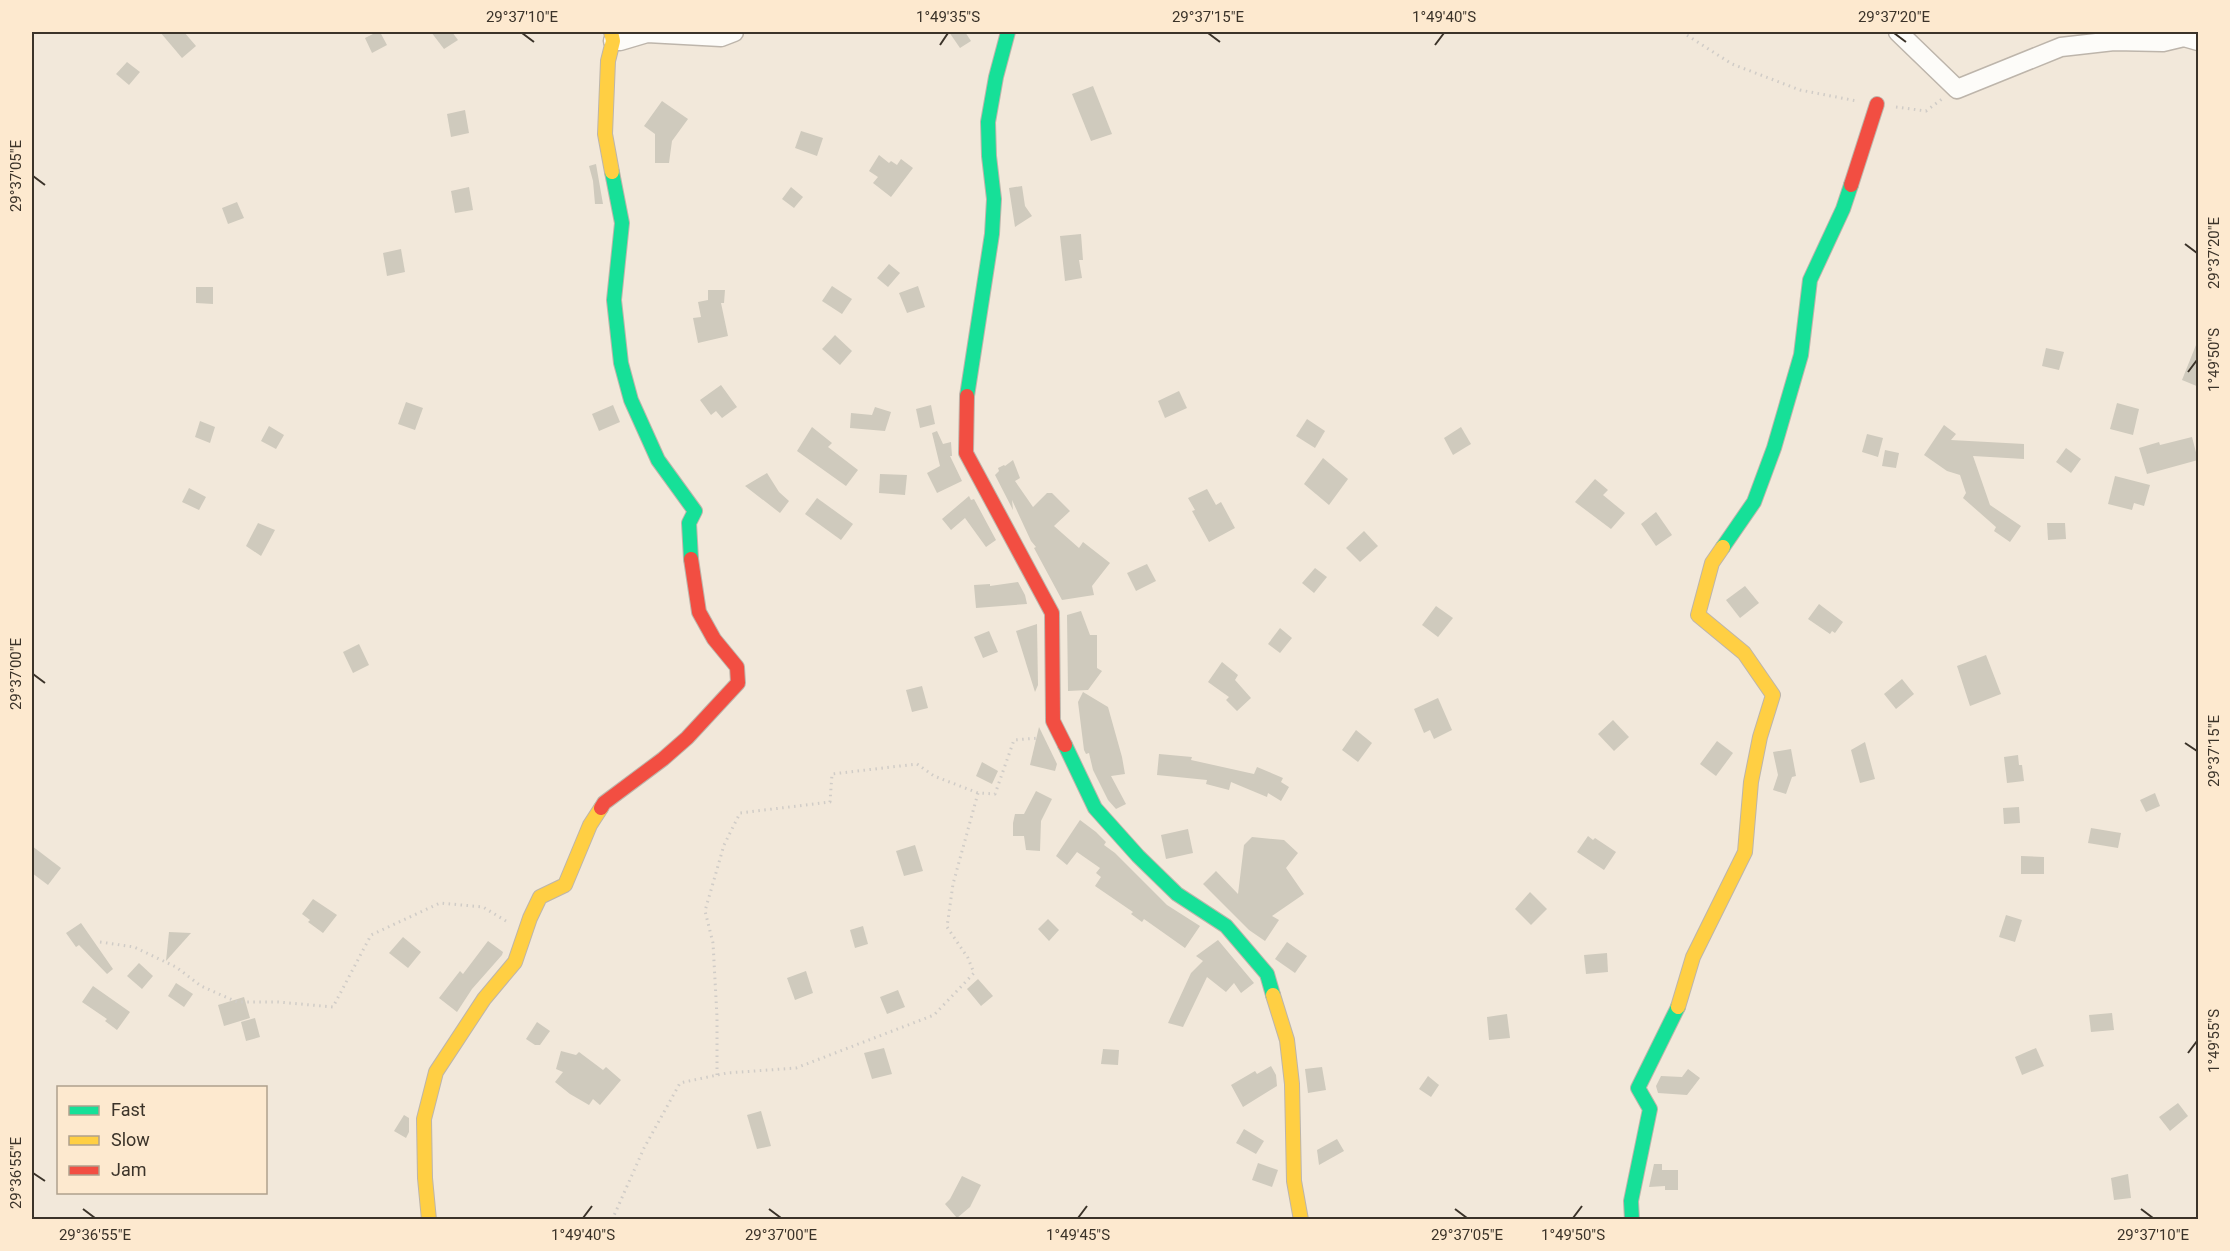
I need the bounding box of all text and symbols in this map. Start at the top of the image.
text: 29°37'10"E [486,8,559,26]
text: 1°49'35"S [916,8,980,26]
text: 29°37'15"E [1172,8,1245,26]
text: 1°49'40"S [1412,8,1476,26]
text: 29°37'20"E [1858,8,1931,26]
text: 29°37'05"E [7,139,25,212]
text: 29°37'20"E [2205,216,2223,289]
text: 1°49'50"S [2205,328,2223,392]
text: 29°37'00"E [7,637,25,710]
text: 29°37'15"E [2205,714,2223,787]
text: 1°49'55"S [2205,1009,2223,1073]
legend [57,1086,267,1194]
text: Fast [111,1099,146,1120]
text: Slow [111,1129,150,1150]
text: 29°36'55"E [7,1136,25,1209]
text: Jam [111,1159,147,1180]
text: 29°36'55"E [59,1226,132,1244]
text: 1°49'40"S [551,1226,615,1244]
text: 29°37'00"E [745,1226,818,1244]
text: 1°49'45"S [1046,1226,1110,1244]
text: 29°37'05"E [1431,1226,1504,1244]
text: 1°49'50"S [1541,1226,1605,1244]
text: 29°37'10"E [2117,1226,2190,1244]

